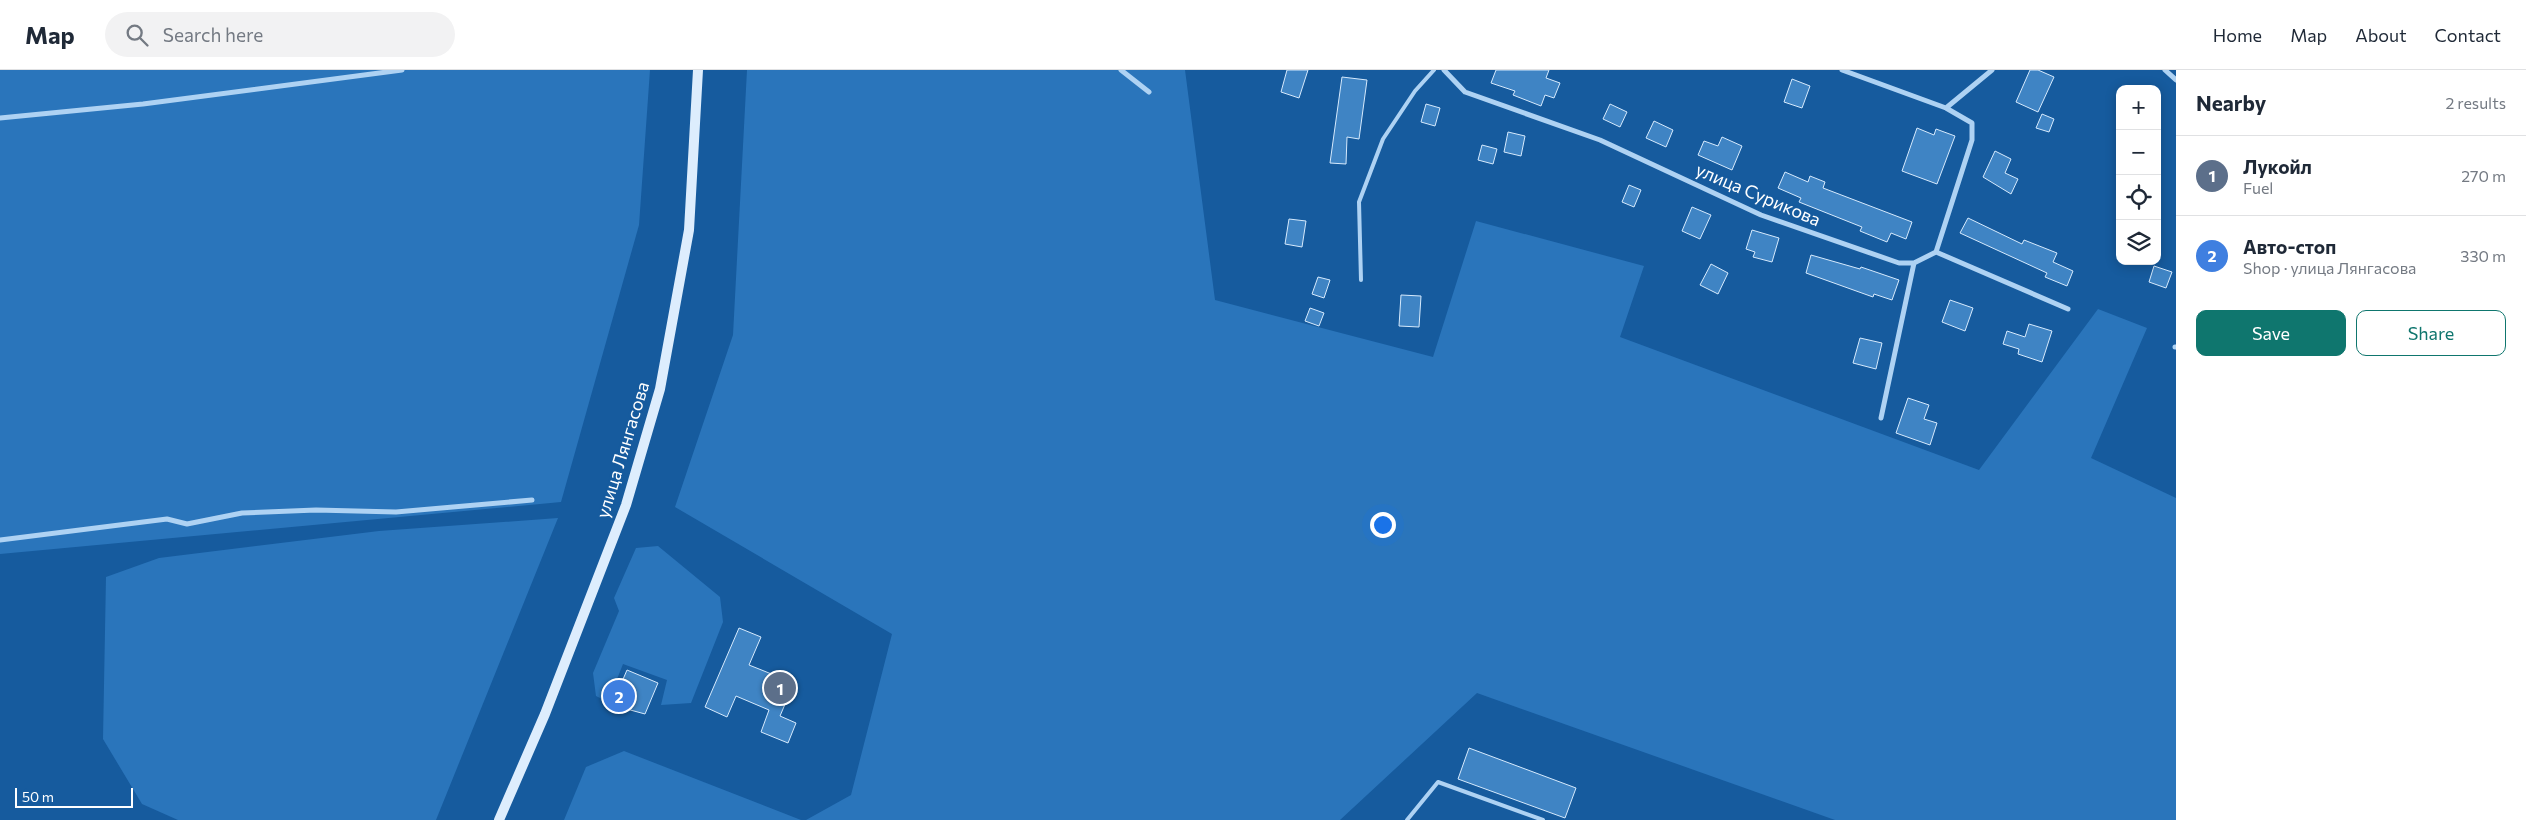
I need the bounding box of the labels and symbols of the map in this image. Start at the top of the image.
street label: улица Сурикова [1693,158,1824,230]
street label: улица Лянгасова [591,379,653,521]
your location [1370,512,1396,538]
pin: 1 [764,669,796,707]
pin: 2 [603,677,635,715]
scale bar [15,785,132,808]

